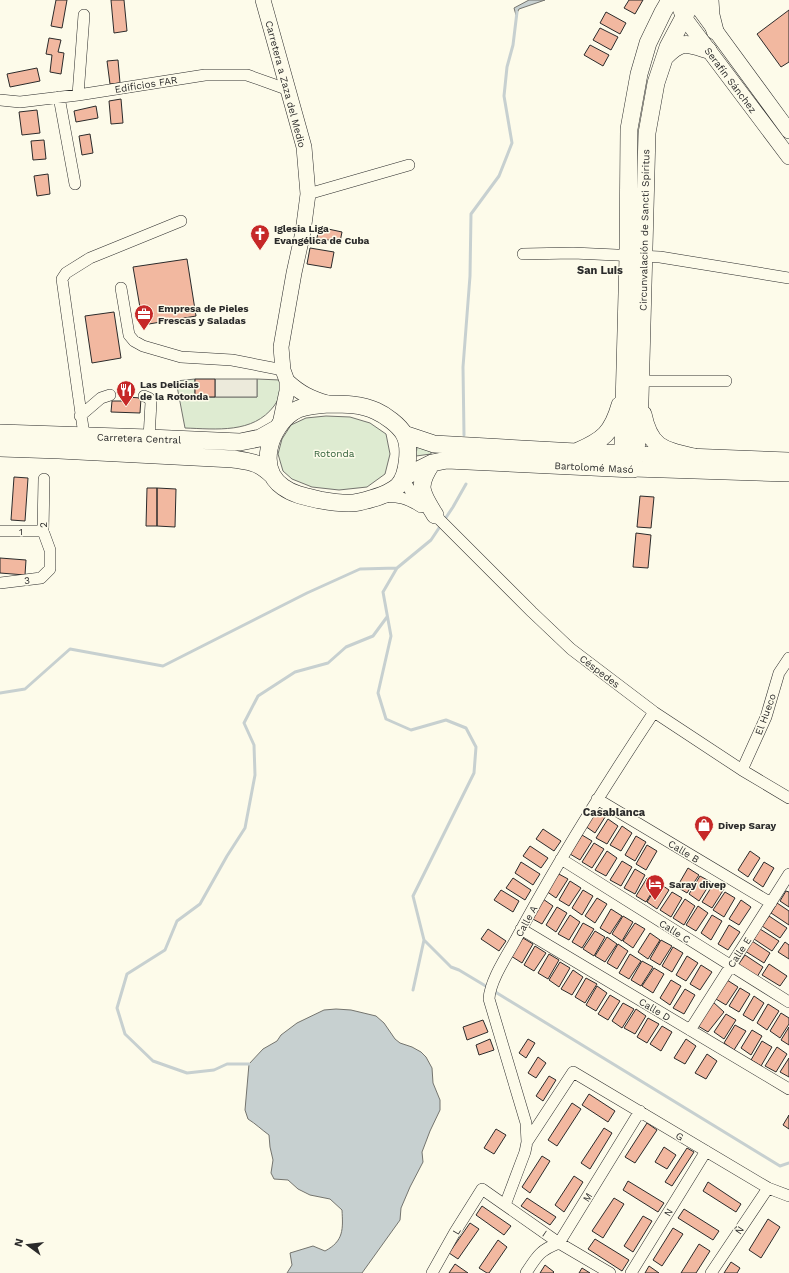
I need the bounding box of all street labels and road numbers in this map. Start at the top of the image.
street label: Carretera a Zaza del Medio [263,19,308,149]
street label: Serafín Sánchez [702,45,759,115]
street label: Edificios FAR [114,74,179,95]
street label: Circunvalación de Sancti Spíritus [638,149,651,311]
street label: Carretera Central [97,432,181,445]
street label: Bartolomé Masó [554,460,634,475]
street label: 2 [38,522,49,528]
street label: 1 [19,526,23,537]
street label: 3 [23,575,31,586]
street label: Céspedes [578,653,622,690]
street label: El Hueco [753,692,778,736]
street label: Calle B [666,838,701,865]
street label: Calle A [513,903,540,939]
street label: Calle C [657,918,692,945]
street label: Calle E [725,935,753,970]
street label: Calle D [637,996,673,1023]
street label: G [674,1130,686,1143]
street label: M [580,1191,594,1204]
street label: N [662,1206,675,1218]
street label: Ñ [733,1224,746,1236]
street label: L [450,1226,463,1237]
street label: I [540,1228,549,1239]

